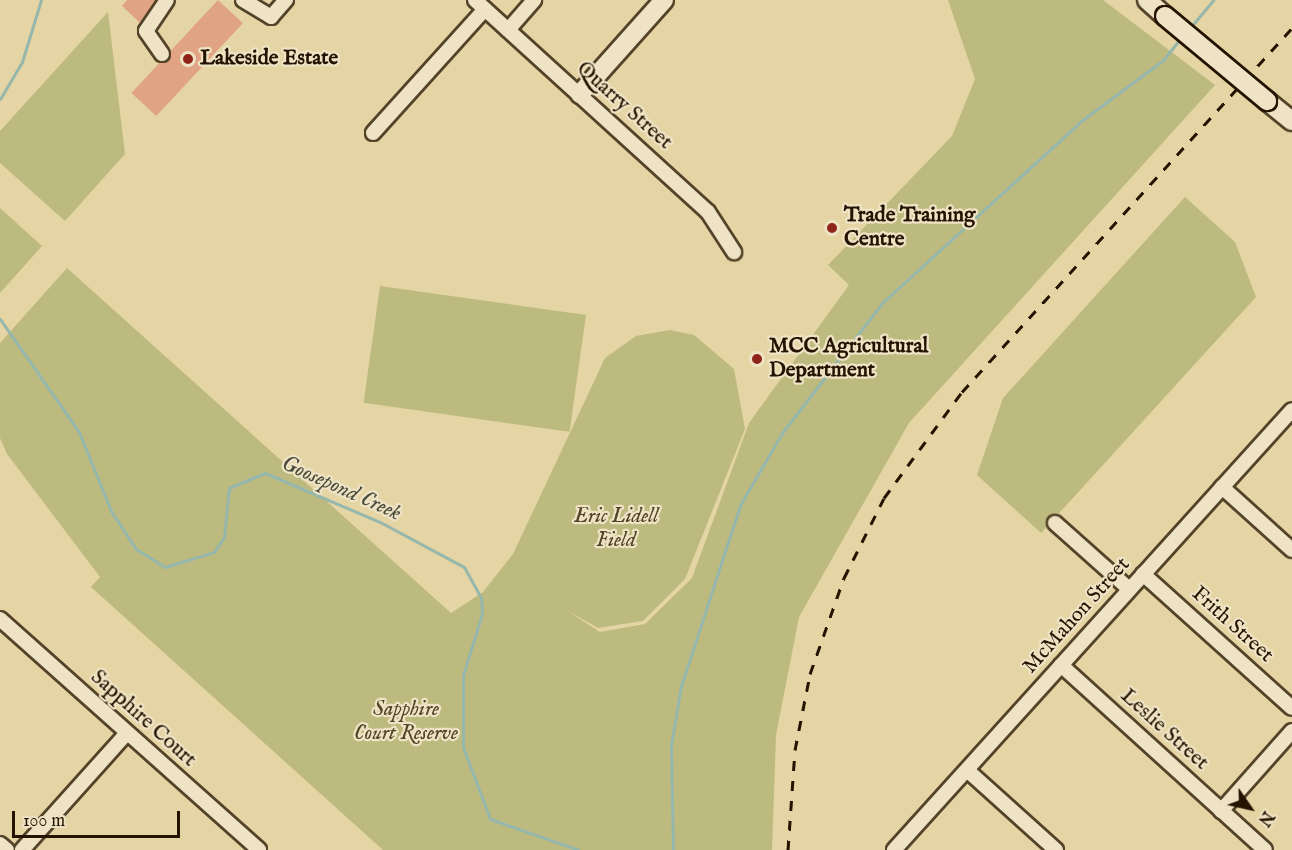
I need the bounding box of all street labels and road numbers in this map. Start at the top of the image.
street label: Quarry Street [571,57,677,155]
street label: McMahon Street [1018,553,1136,679]
street label: Frith Street [1186,582,1278,668]
street label: Sapphire Court [85,665,201,773]
street label: Leslie Street [1115,684,1213,776]

